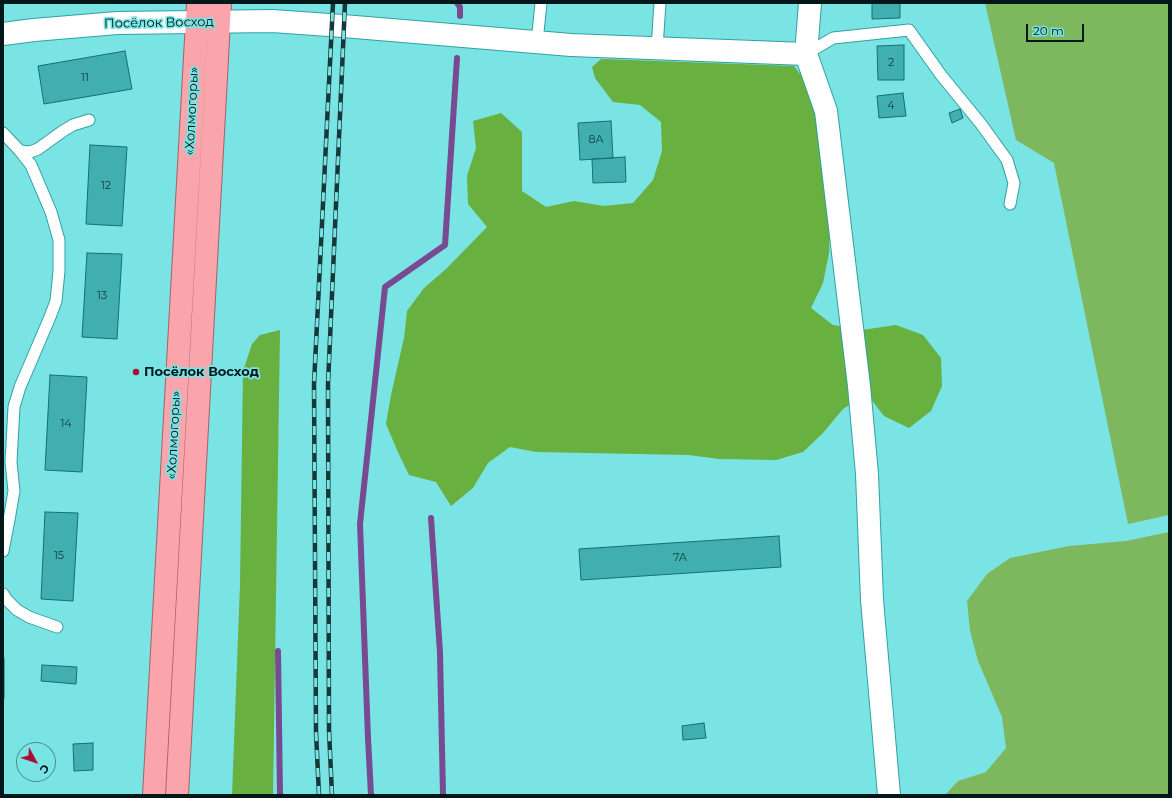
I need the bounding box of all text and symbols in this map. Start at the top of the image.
street label: Посёлок Восход [104,14,214,32]
scale bar [1028,16,1086,42]
text: 20 m [1033,23,1064,38]
house number: 2 [888,56,894,70]
street label: «Холмогоры» [182,66,202,156]
house number: 11 [81,71,89,85]
house number: 4 [887,99,895,113]
house number: 8А [588,133,604,147]
house number: 12 [101,179,111,193]
house number: 13 [97,289,107,303]
place label: Посёлок Восход [144,364,259,380]
marker: Посёлок Восход [131,367,141,377]
street label: «Холмогоры» [164,390,184,480]
house number: 14 [60,417,72,431]
house number: 15 [54,549,64,563]
house number: 7А [673,551,687,565]
north arrow [16,742,56,782]
text: С [36,762,52,777]

